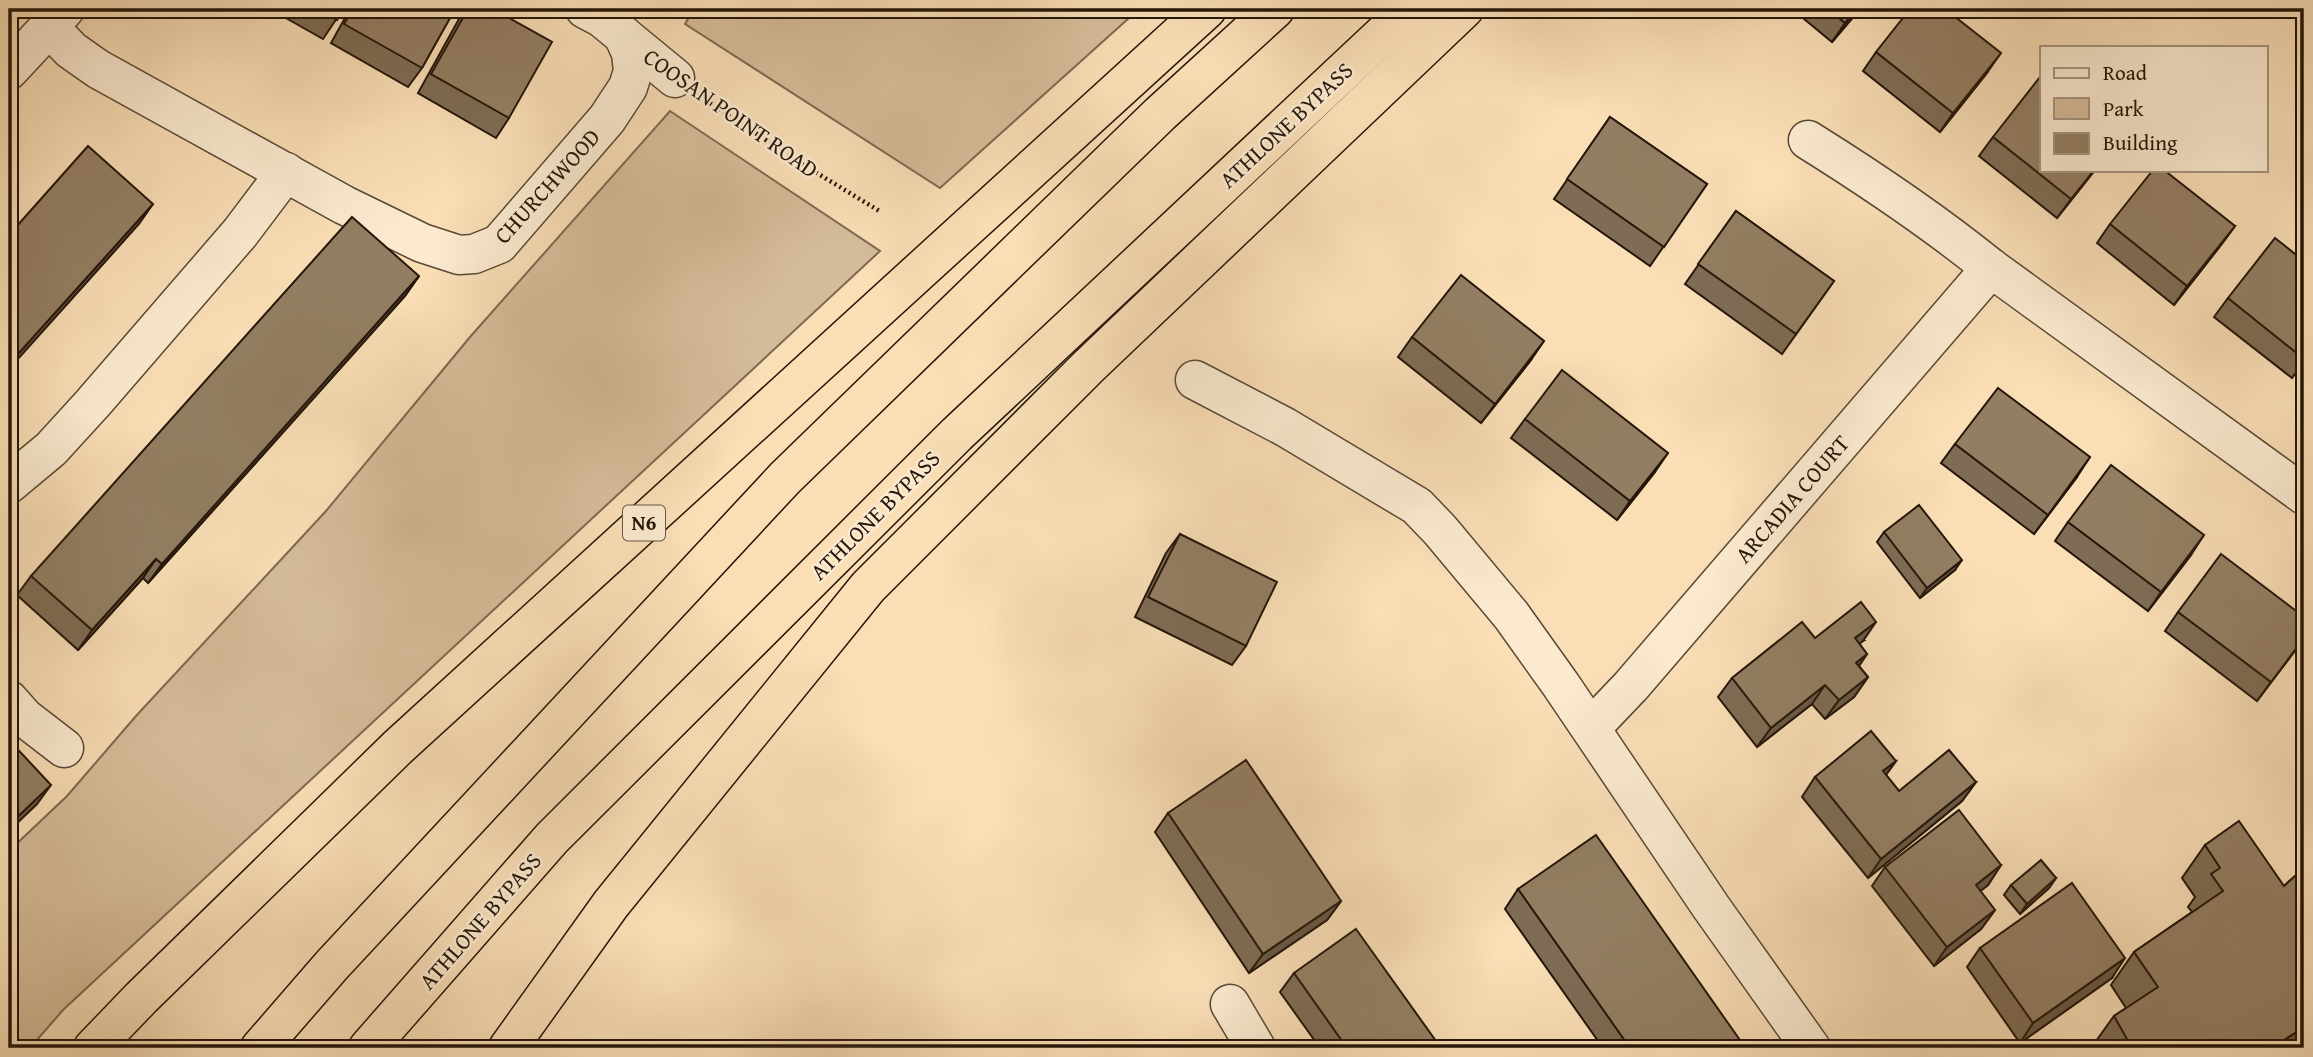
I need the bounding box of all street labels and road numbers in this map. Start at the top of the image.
street label: COOSAN POINT ROAD [637,40,825,185]
street label: ATHLONE BYPASS [1211,54,1360,195]
street label: CHURCHWOOD [486,121,607,251]
street label: ARCADIA COURT [1727,427,1857,570]
street label: ATHLONE BYPASS [802,442,947,587]
road number: N6 [623,505,665,540]
street label: ATHLONE BYPASS [411,845,549,996]

